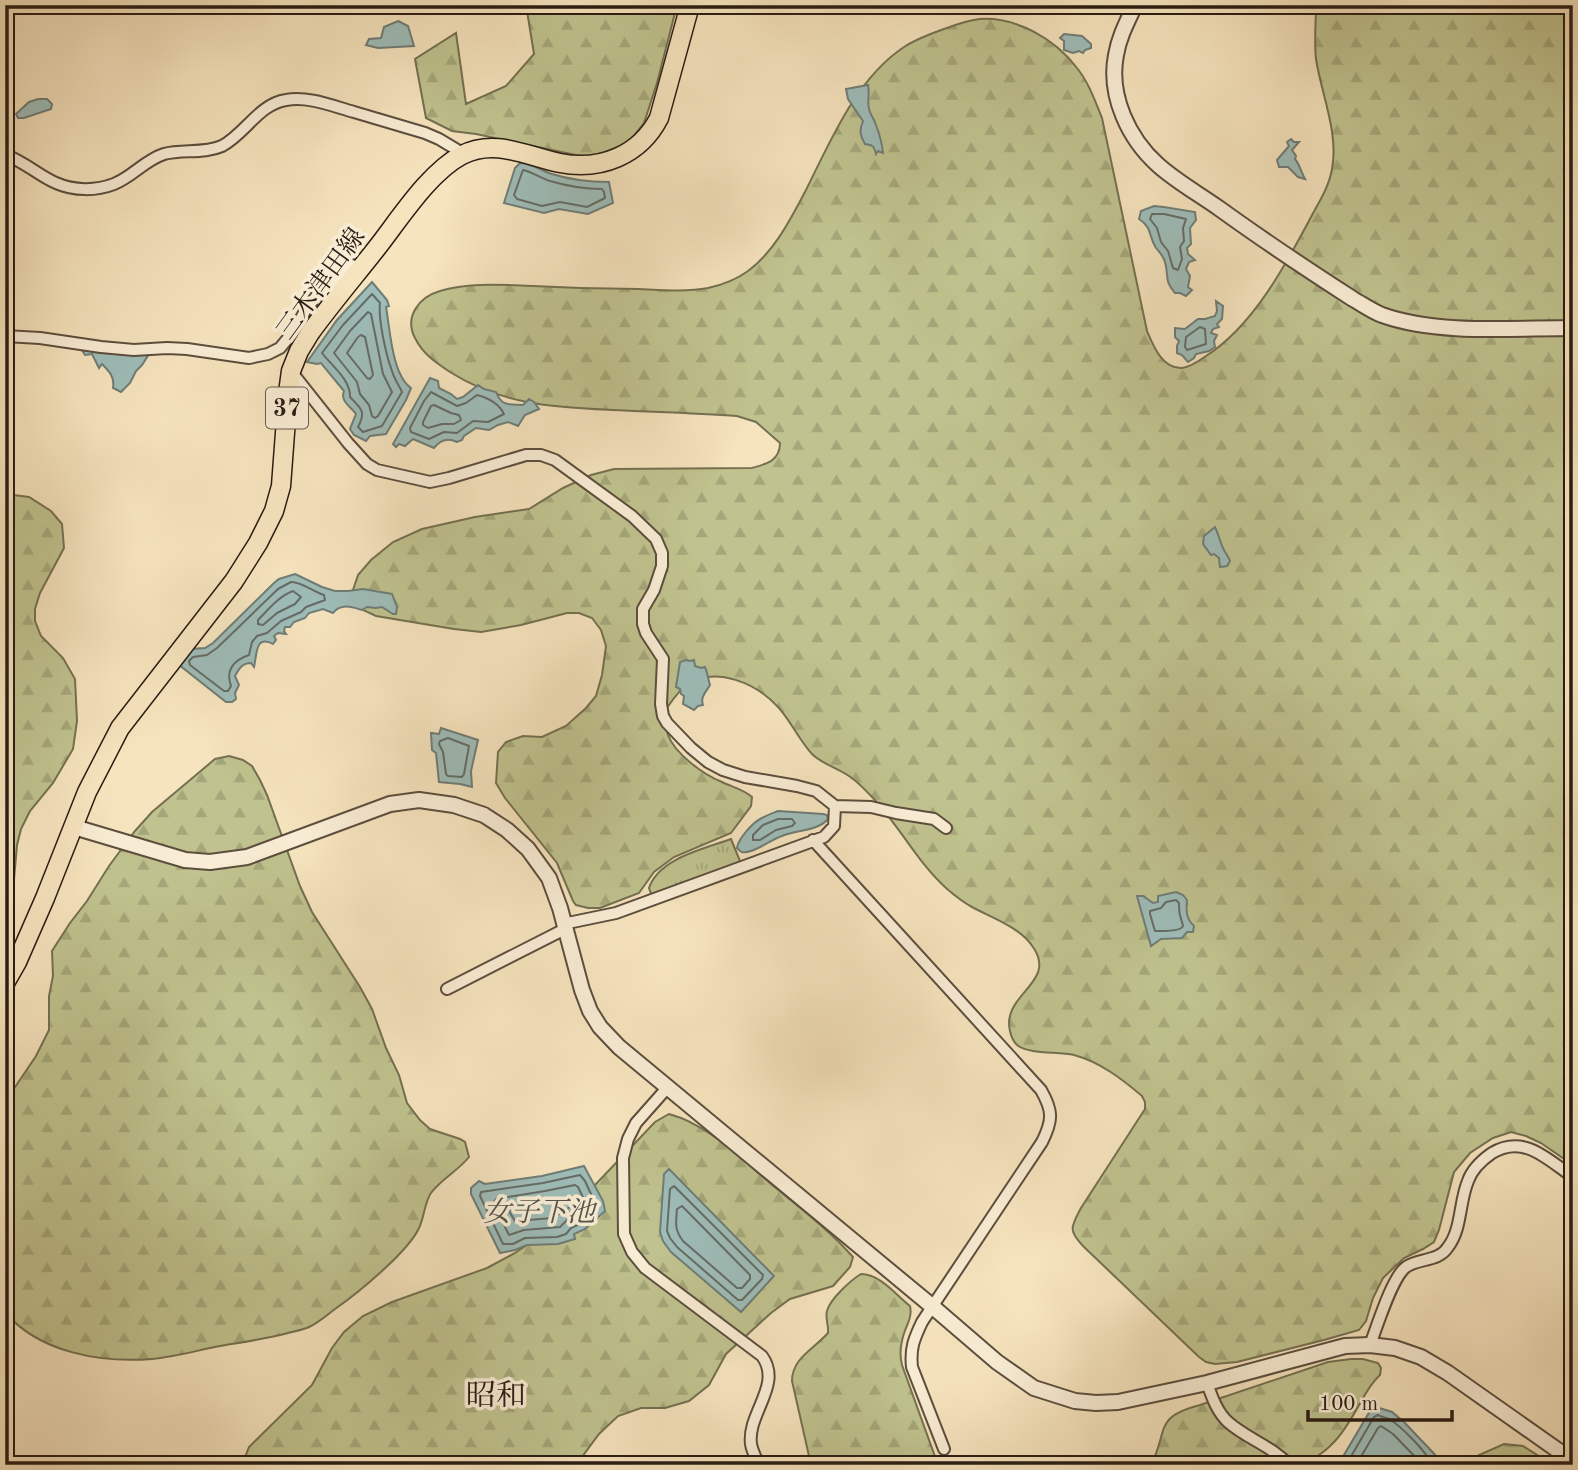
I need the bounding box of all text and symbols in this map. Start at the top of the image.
street label: 三木津田線 [271,223,370,344]
road number: 37 [266,388,308,428]
water label: 女子下池 [483,1197,598,1228]
district label: 昭和 [466,1379,526,1412]
scale bar [1308,1379,1452,1423]
text: 100 m [1319,1394,1378,1415]

